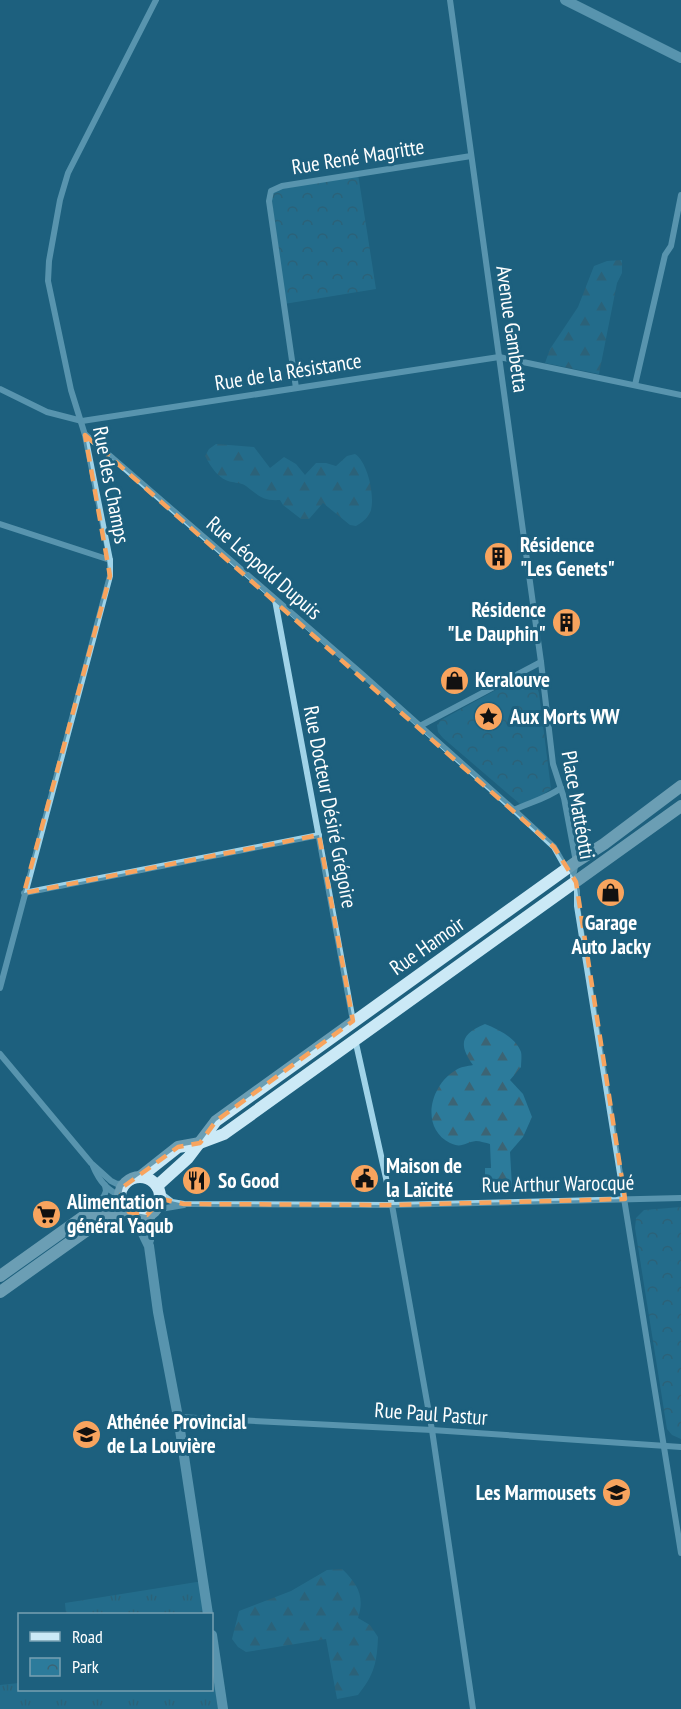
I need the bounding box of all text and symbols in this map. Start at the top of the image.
street label: Rue René Magritte [290,133,426,180]
street label: Avenue Gambetta [490,264,535,394]
street label: Rue de la Résistance [213,347,363,396]
street label: Rue des Champs [87,424,136,546]
street label: Rue Léopold Dupuis [201,510,328,625]
place label: Résidence "Les Genets" [520,531,615,582]
building icon: Résidence "Les Genets" [483,541,515,573]
place label: Résidence "Le Dauphin" [447,596,546,647]
building icon: Résidence "Le Dauphin" [551,606,583,638]
shop icon: Keralouve [438,664,470,696]
place label: Keralouve [475,666,550,693]
place icon: Aux Morts WW [473,701,505,733]
street label: Rue Docteur Désiré Grégoire [298,703,363,910]
place label: Aux Morts WW [509,703,621,730]
street label: Place Mattéotti [556,748,601,861]
shop icon: Garage Auto Jacky [595,876,627,908]
place label: Garage Auto Jacky [570,909,651,960]
street label: Rue Hamoir [384,910,469,981]
place label: Maison de la Laïcité [386,1152,462,1203]
public building icon: Maison de la Laïcité [349,1162,381,1194]
restaurant icon: So Good [181,1165,213,1197]
place label: So Good [218,1167,279,1194]
street label: Rue Arthur Warocqué [481,1169,634,1198]
place label: Alimentation général Yaqub [66,1188,173,1239]
supermarket icon: Alimentation général Yaqub [30,1198,62,1230]
street label: Rue Paul Pastur [374,1396,489,1431]
place label: Athénée Provincial de La Louvière [106,1408,247,1459]
school or university icon: Athénée Provincial de La Louvière [70,1418,102,1450]
school or university icon: Les Marmousets [601,1477,633,1509]
place label: Les Marmousets [476,1479,596,1506]
legend [18,1613,213,1691]
text: Road [72,1625,103,1648]
text: Park [72,1655,99,1678]

